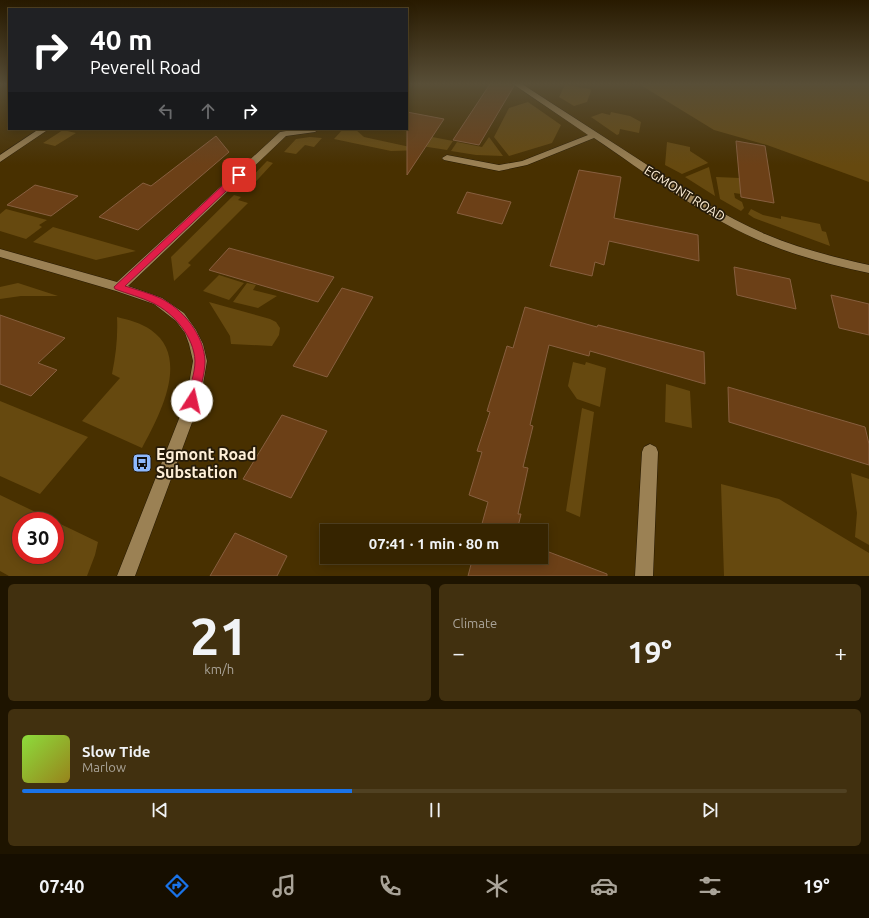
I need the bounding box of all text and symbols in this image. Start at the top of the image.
icon: right [24,24,76,76]
text: 40 m [90,24,152,55]
text: Peverell Road [90,57,201,77]
icon: left [155,100,177,122]
icon: ahead [197,100,219,122]
icon: right [239,100,261,122]
pin [222,158,256,192]
street label: EGMONT ROAD [642,163,728,223]
icon: arrive [228,164,250,186]
position arrow [171,380,213,422]
place label: Egmont Road Substation [156,445,256,481]
bus stop icon: Egmont Road Substation [131,452,153,474]
speed limit sign: 30 [12,512,64,564]
text: 07:41 · 1 min · 80 m [369,535,499,552]
text: 21 [190,607,249,665]
text: Climate [453,616,497,630]
text: 19° [628,635,672,669]
text: − [453,640,465,665]
text: + [835,640,847,665]
text: km/h [204,662,234,676]
text: Slow Tide [82,743,150,760]
text: Marlow [82,760,126,774]
icon: previous [149,799,171,821]
icon: pause [424,799,446,821]
icon: next [699,799,721,821]
icon: directions [163,872,191,900]
icon: music [270,872,298,900]
icon: phone [376,872,404,900]
icon: climate [483,872,511,900]
icon: car [590,872,618,900]
icon: filters [696,872,724,900]
text: 07:40 [39,876,84,896]
text: 19° [803,876,830,896]

